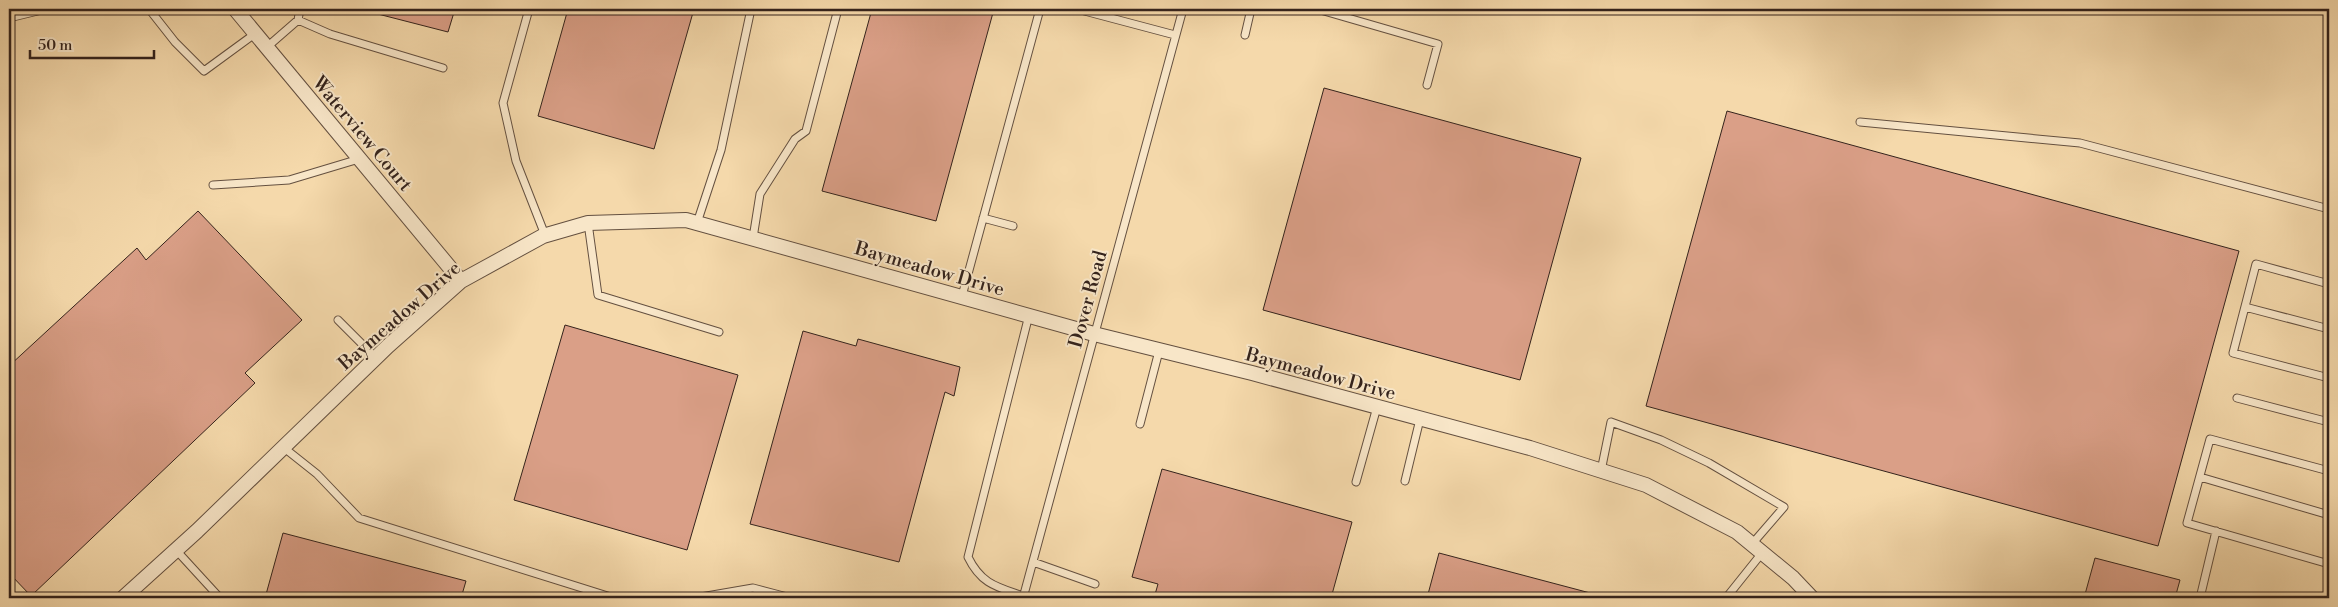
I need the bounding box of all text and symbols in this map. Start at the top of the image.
scale bar [30,28,154,60]
text: 50 m [38,36,72,55]
street label: Waterview Court [306,70,418,196]
street label: Baymeadow Drive [851,236,1007,302]
street label: Dover Road [1063,248,1113,351]
street label: Baymeadow Drive [333,256,466,376]
street label: Baymeadow Drive [1242,342,1398,406]

